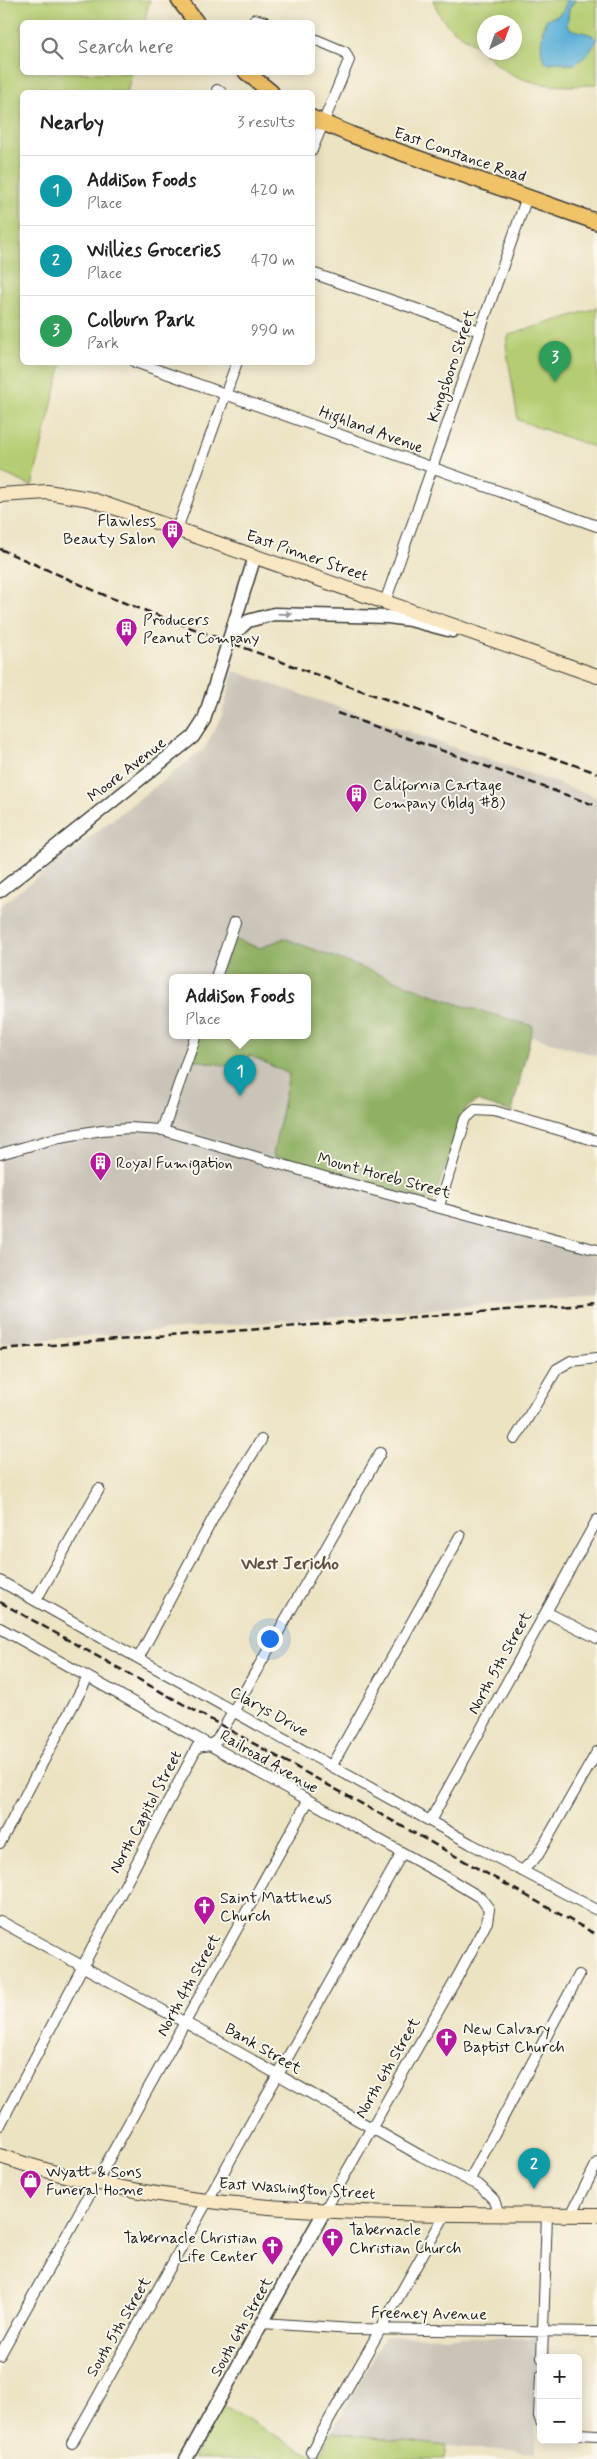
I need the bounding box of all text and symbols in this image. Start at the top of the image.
north arrow [477,15,522,60]
search box [20,20,315,75]
icon: search [38,34,66,62]
text: Search here [78,35,174,60]
text: Nearby [40,109,104,137]
text: 3 results [237,112,295,133]
street label: East Constance Road [391,123,529,187]
text: Addison Foods [87,168,196,193]
text: 1 [52,180,60,201]
text: 420 m [251,180,295,201]
text: Place [87,193,122,214]
text: Willies Groceries [87,238,221,263]
text: 2 [52,250,60,271]
text: 470 m [251,250,295,271]
text: Place [87,263,122,284]
street label: Kingsboro Street [423,306,482,425]
text: Colburn Park [87,308,195,333]
text: 3 [52,320,60,341]
text: 990 m [251,320,295,341]
text: Park [87,333,119,354]
pin: 3 [539,341,571,382]
street label: Highland Avenue [316,401,427,460]
place label: Flawless Beauty Salon [63,511,156,550]
building icon: Flawless Beauty Salon [160,518,184,549]
street label: East Pinner Street [243,525,371,587]
place label: Producers Peanut Company [143,610,259,649]
one-way arrow [277,610,293,618]
building icon: Producers Peanut Company [115,617,139,648]
street label: Moore Avenue [83,733,171,807]
place label: California Cartage Company (bldg #8) [373,775,506,814]
building icon: California Cartage Company (bldg #8) [345,782,369,813]
popup [169,974,311,1039]
text: Addison Foods [185,984,295,1009]
text: Place [185,1009,221,1030]
pin: 1 [224,1055,256,1096]
street label: Mount Horeb Street [315,1148,454,1204]
building icon: Royal Fumigation [88,1151,112,1182]
place label: Royal Fumigation [116,1153,233,1175]
district label: West Jericho [240,1552,339,1576]
street label: North 5th Street [463,1607,537,1718]
your location [257,1626,283,1652]
street label: Clarys Drive [226,1682,312,1742]
street label: Railroad Avenue [216,1725,322,1799]
street label: North Capitol Street [105,1747,187,1877]
place label: Saint Matthews Church [220,1888,332,1927]
church icon: Saint Matthews Church [192,1895,216,1926]
street label: North 4th Street [152,1929,226,2040]
street label: North 6th Street [351,2013,426,2122]
street label: Bank Street [221,2019,306,2080]
place label: New Calvary Baptist Church [463,2019,565,2058]
church icon: New Calvary Baptist Church [435,2026,459,2057]
pin: 2 [518,2148,550,2189]
place label: Wyatt & Sons Funeral Home [46,2162,143,2201]
shop icon: Wyatt & Sons Funeral Home [18,2169,42,2200]
street label: East Washington Street [218,2173,376,2206]
place label: Tabernacle Christian Church [349,2220,461,2259]
church icon: Tabernacle Christian Church [321,2227,345,2258]
place label: Tabernacle Christian Life Center [124,2228,258,2267]
church icon: Tabernacle Christian Life Center [261,2235,285,2266]
street label: South 5th Street [82,2273,156,2381]
street label: South 6th Street [206,2273,278,2381]
street label: Freeney Avenue [371,2302,487,2326]
map controls [537,2354,582,2444]
button: + [537,2354,582,2399]
button: − [537,2399,582,2444]

